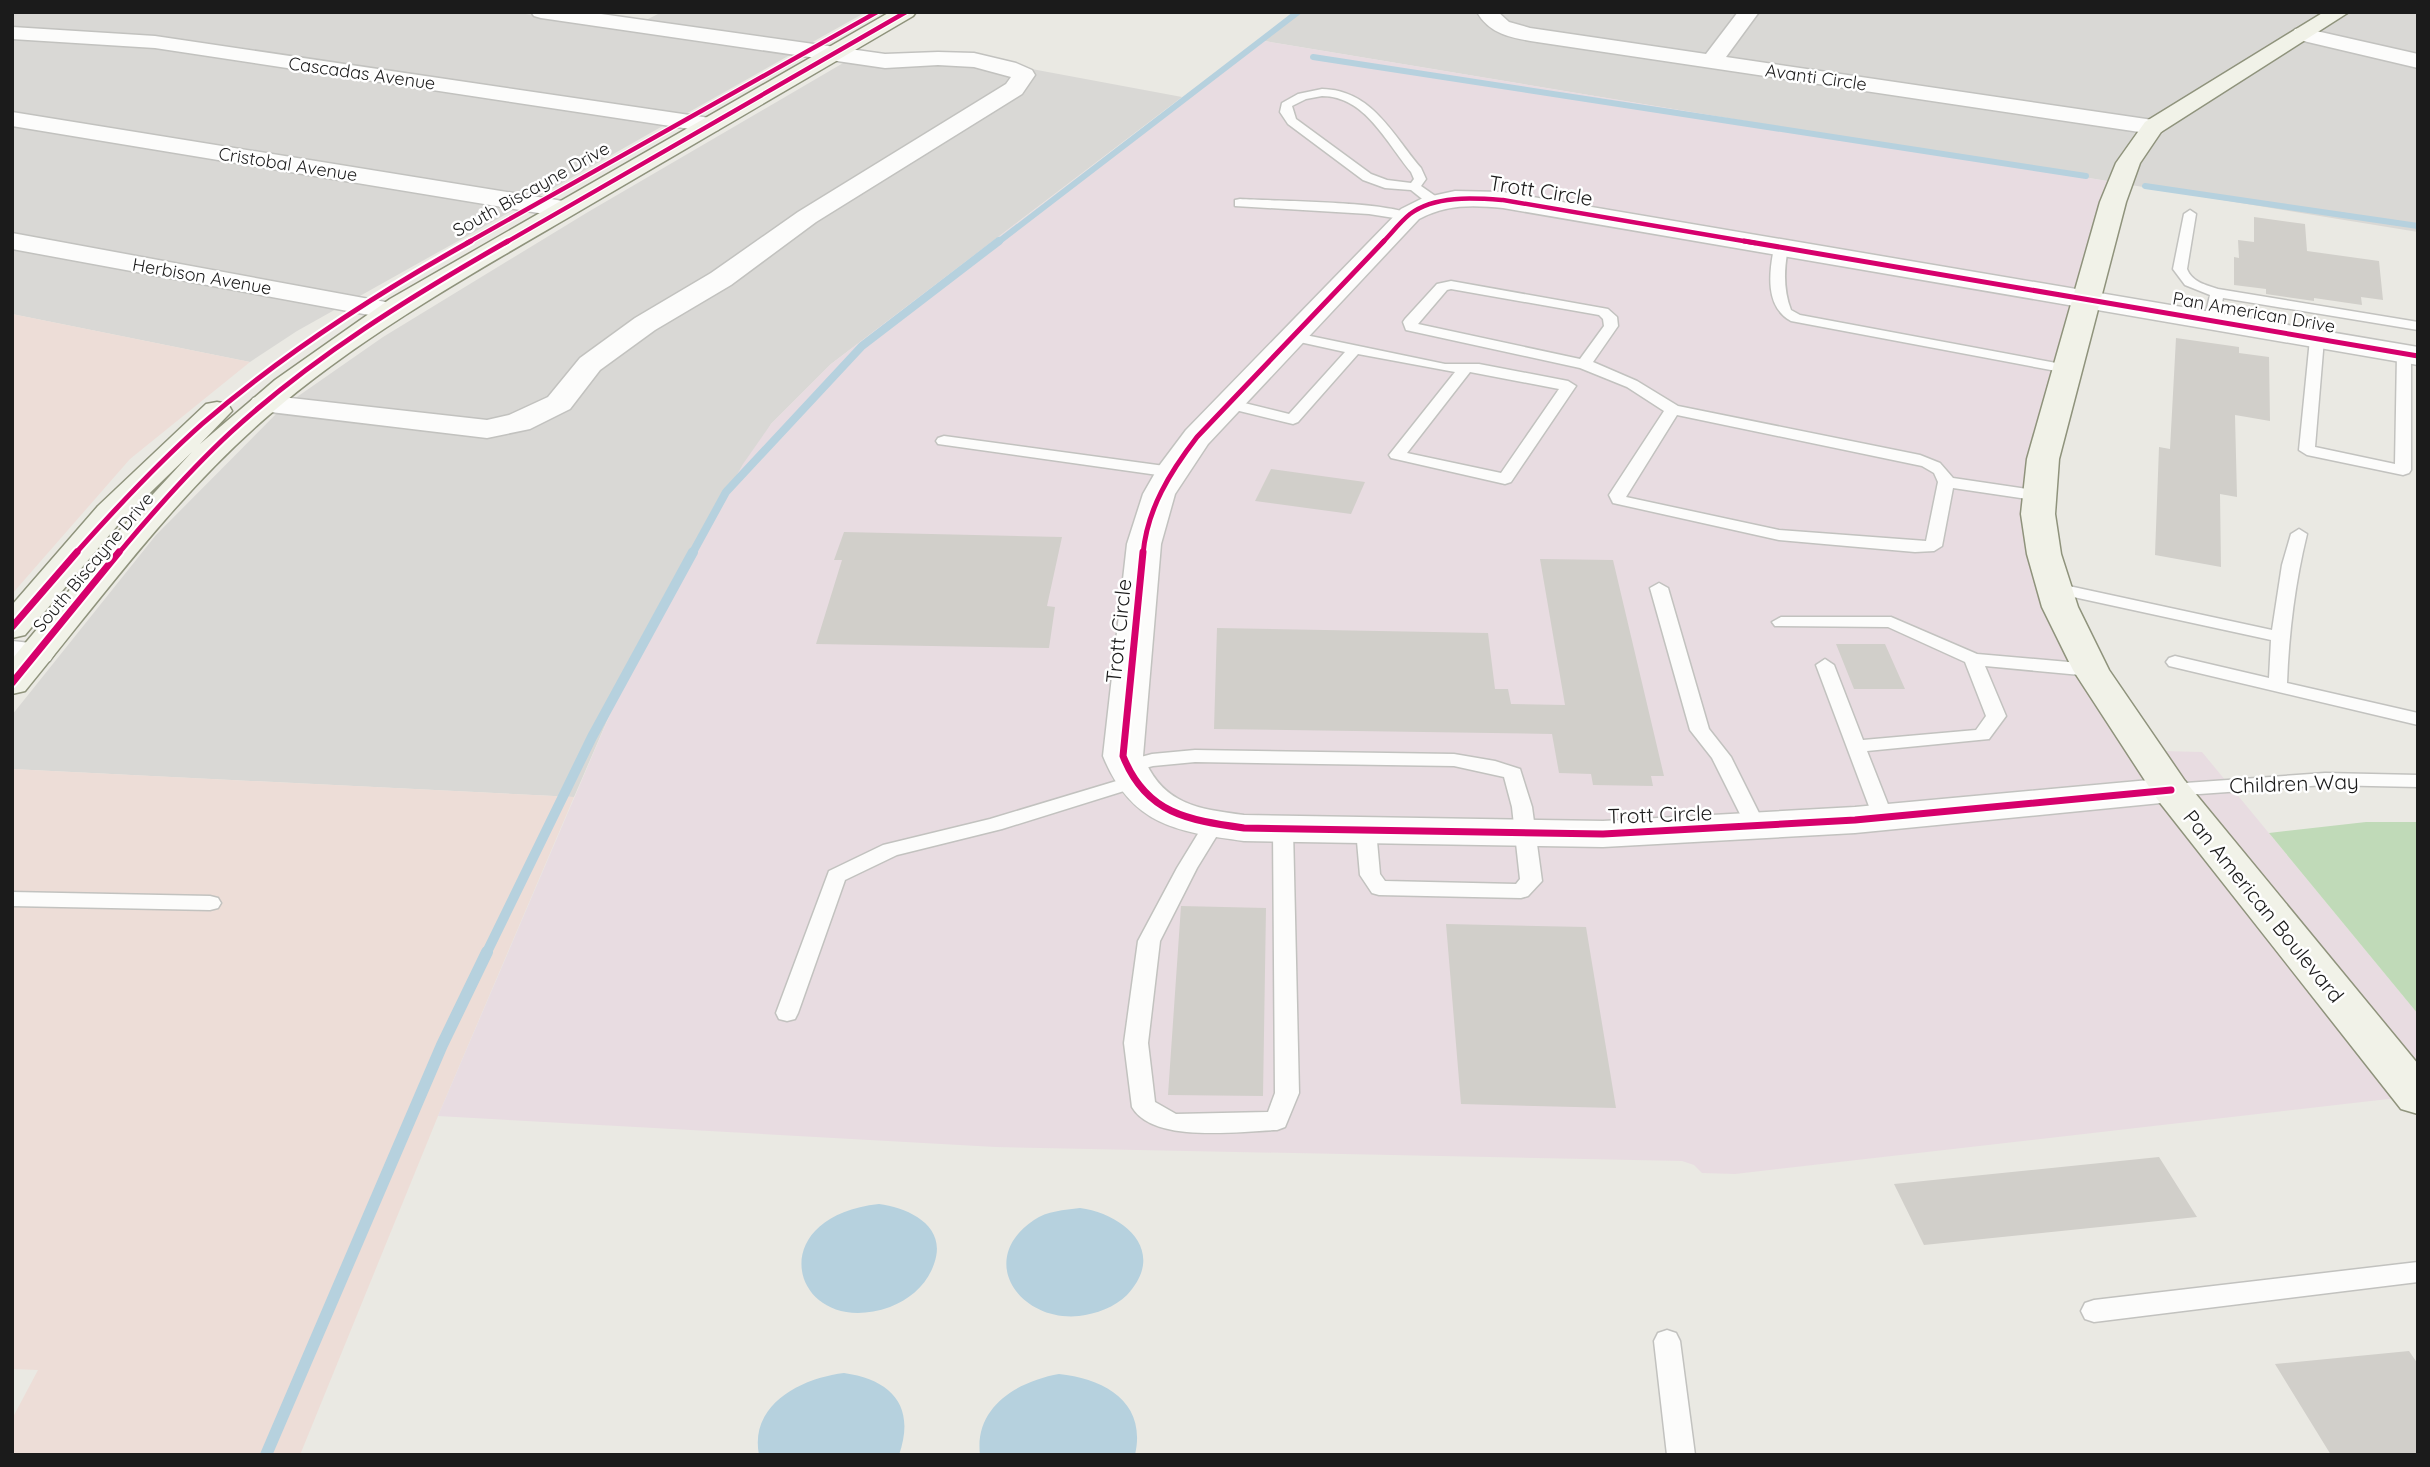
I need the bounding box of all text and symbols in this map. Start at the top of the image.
street label: Cascadas Avenue [287,51,437,95]
street label: Avanti Circle [1764,58,1868,96]
street label: South Biscayne Drive [449,136,613,242]
street label: Cristobal Avenue [217,142,359,186]
street label: Trott Circle [1487,169,1595,211]
street label: Herbison Avenue [131,252,273,300]
street label: Pan American Drive [2171,286,2337,338]
street label: South Biscayne Drive [28,487,158,637]
street label: Trott Circle [1100,577,1136,685]
street label: Children Way [2229,768,2359,798]
street label: Trott Circle [1607,799,1713,829]
street label: Pan American Boulevard [2178,804,2350,1008]

